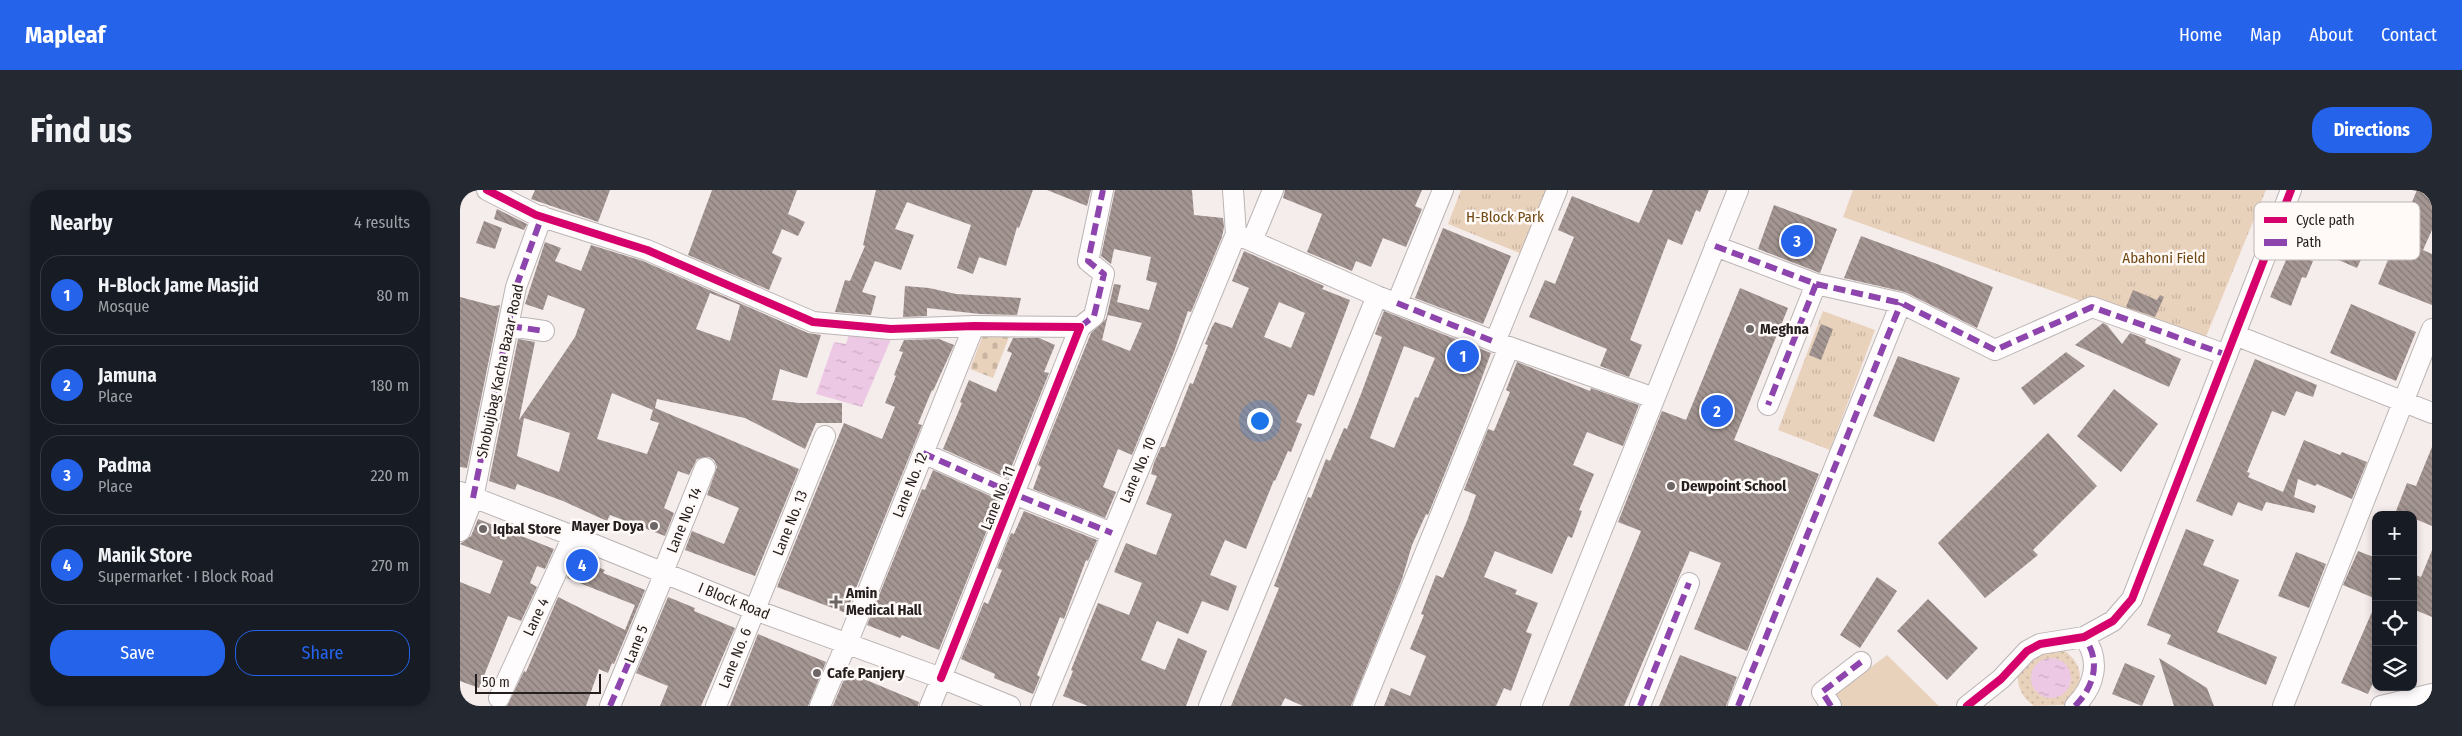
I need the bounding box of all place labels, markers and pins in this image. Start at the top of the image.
pin: 3 [1781,222,1813,260]
place label: Meghna [1760,320,1810,338]
marker: Meghna [1744,323,1756,335]
pin: 1 [1447,337,1479,375]
pin: 2 [1701,392,1733,430]
place label: Dewpoint School [1681,477,1787,495]
marker: Dewpoint School [1665,480,1677,492]
place label: Mayer Doya [572,517,645,535]
place label: Iqbal Store [493,520,562,538]
marker: Mayer Doya [648,520,660,532]
marker: Iqbal Store [477,523,489,535]
pin: 4 [566,546,598,584]
place label: Amin Medical Hall [845,584,923,619]
marker: Amin Medical Hall [830,596,842,608]
place label: Cafe Panjery [827,664,905,682]
marker: Cafe Panjery [811,667,823,679]

